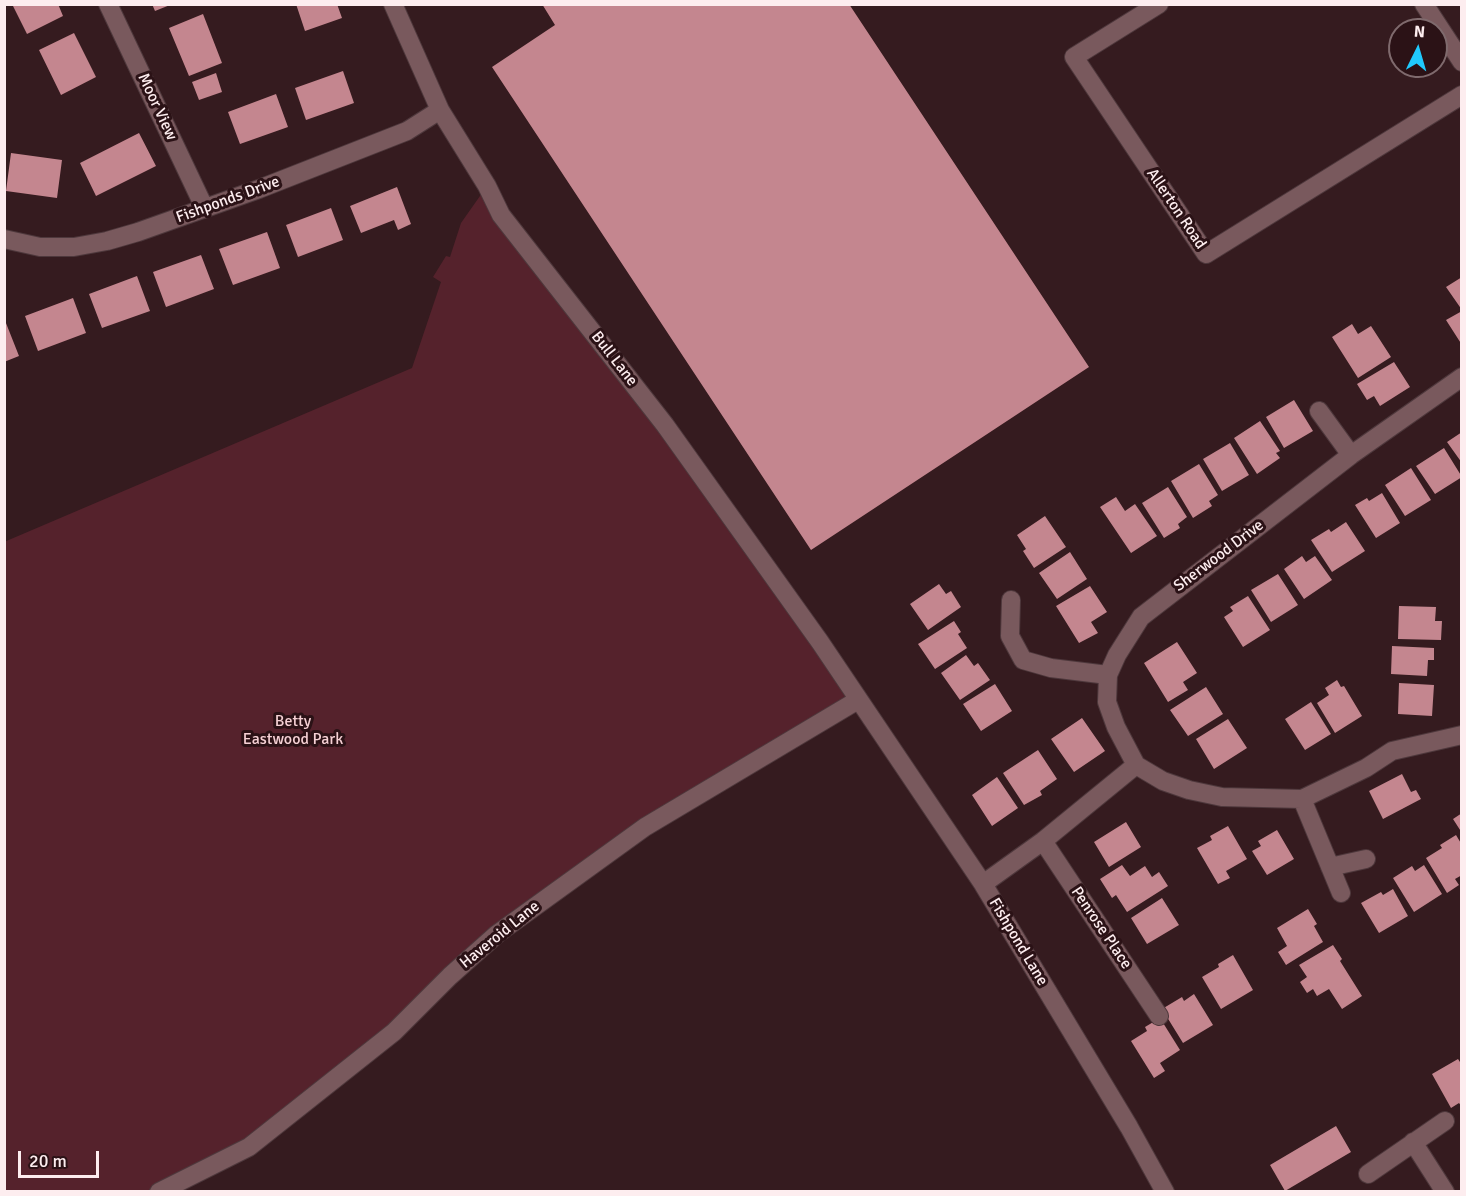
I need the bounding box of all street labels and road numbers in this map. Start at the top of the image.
street label: Moor View [133,70,181,144]
street label: Allerton Road [1142,165,1210,253]
street label: Fishponds Drive [174,172,282,228]
street label: Bull Lane [587,328,641,390]
street label: Sherwood Drive [1170,516,1268,596]
street label: Penrose Place [1066,883,1136,973]
street label: Fishpond Lane [984,895,1052,989]
street label: Haveroid Lane [456,897,544,973]

